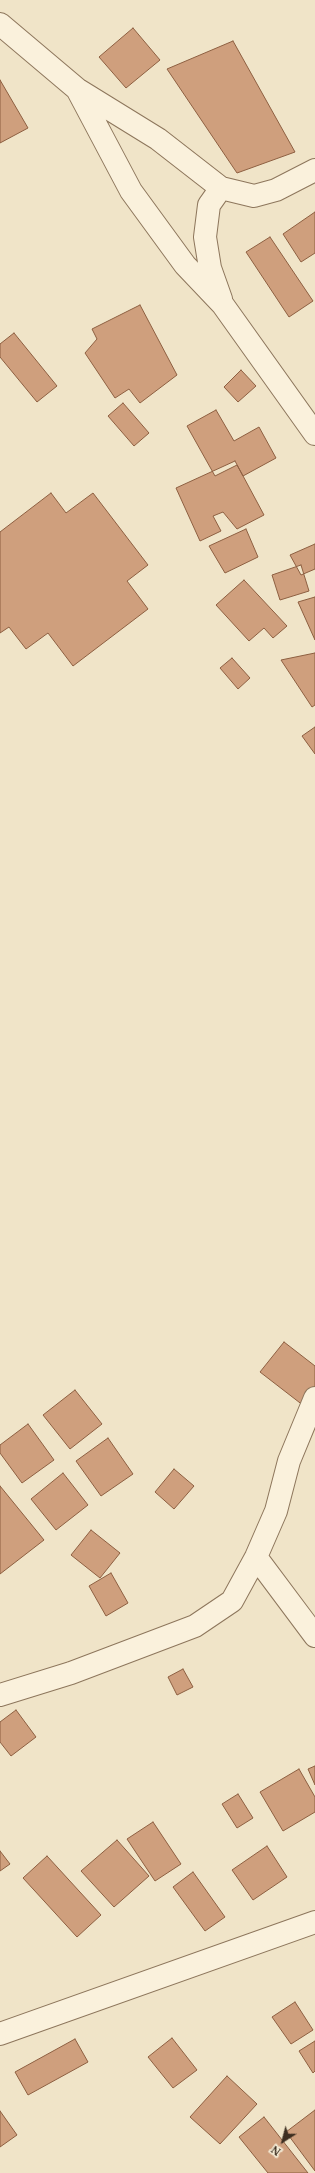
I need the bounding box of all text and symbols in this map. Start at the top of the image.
north arrow [263,2121,303,2161]
text: N [268,2143,284,2160]

